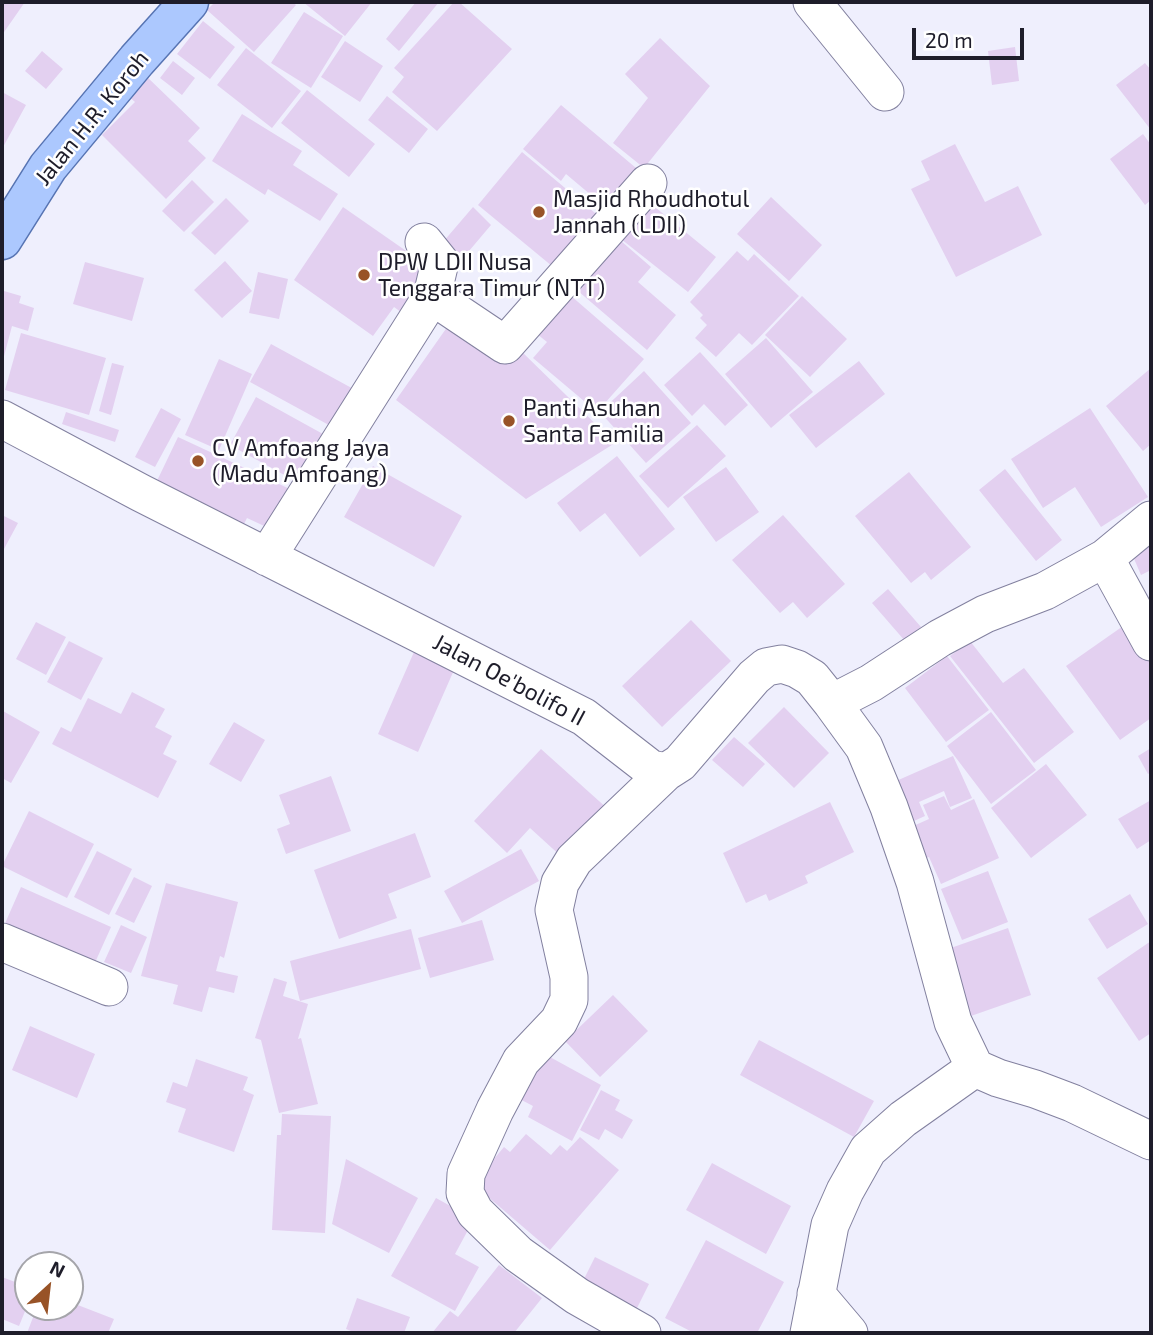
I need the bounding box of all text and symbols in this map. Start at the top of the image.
scale bar [915,14,1027,58]
text: 20 m [925,27,973,52]
street label: Jalan H.R. Koroh [29,45,155,191]
place label: Masjid Rhoudhotul Jannah (LDII) [553,185,749,239]
marker: Masjid Rhoudhotul Jannah (LDII) [531,204,547,220]
place label: DPW LDII Nusa Tenggara Timur (NTT) [378,248,605,302]
marker: DPW LDII Nusa Tenggara Timur (NTT) [356,267,372,283]
place label: Panti Asuhan Santa Familia [523,394,664,448]
marker: Panti Asuhan Santa Familia [501,413,517,429]
place label: CV Amfoang Jaya (Madu Amfoang) [212,434,389,488]
marker: CV Amfoang Jaya (Madu Amfoang) [190,453,206,469]
street label: Jalan Oe'bolifo II [428,628,590,732]
north arrow [14,1251,84,1321]
text: N [47,1255,69,1282]

